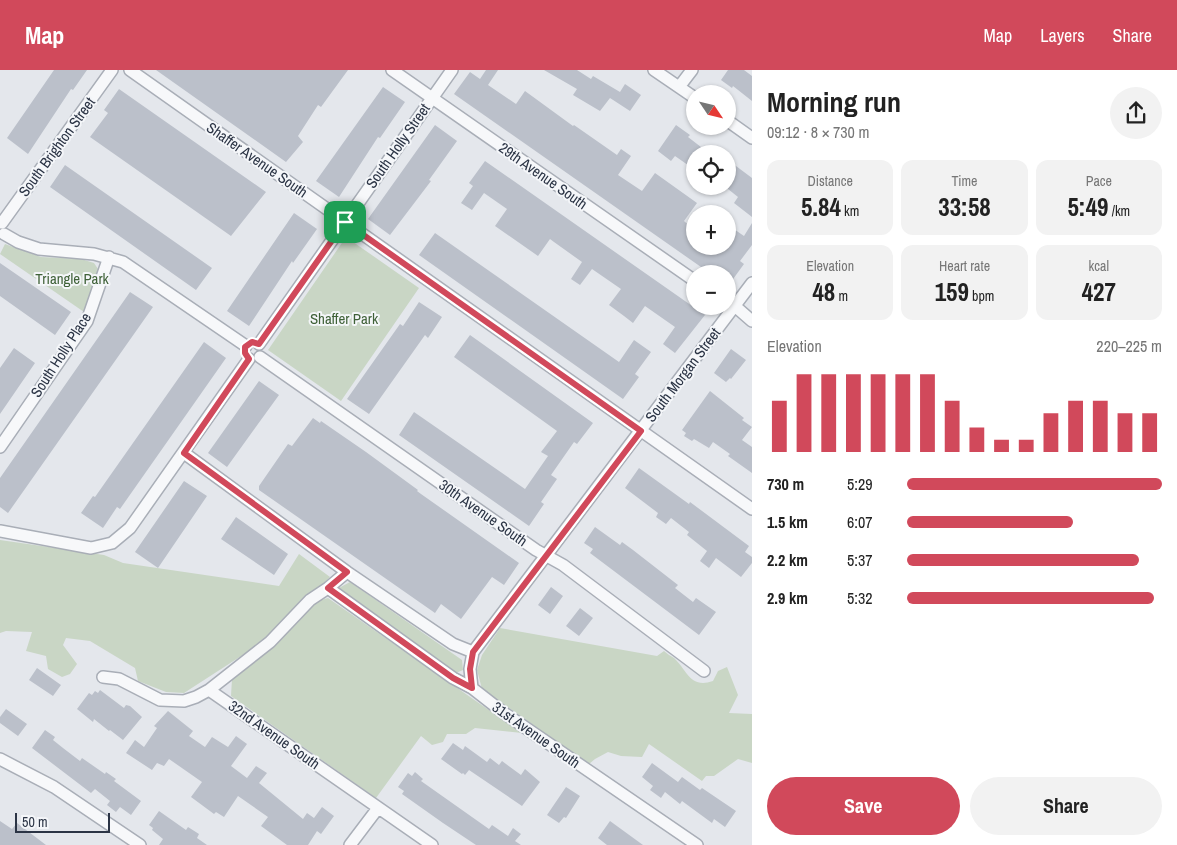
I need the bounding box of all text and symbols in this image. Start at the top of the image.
text: Map [25,19,64,51]
text: Map [984,23,1012,48]
text: Layers [1040,23,1085,48]
text: Share [1113,23,1152,48]
text: Morning run [767,83,901,121]
north arrow [686,85,736,135]
map controls [686,85,736,315]
button: share [1110,87,1162,139]
street label: South Brighton Street [13,92,100,201]
street label: South Holly Street [361,99,435,192]
street label: Shaffer Avenue South [202,117,312,202]
text: 09:12 · 8 × 730 m [767,121,870,143]
street label: 29th Avenue South [495,137,592,214]
button: locate [686,145,736,195]
text: Distance [808,172,853,190]
text: Time [952,172,977,190]
text: Pace [1086,172,1112,190]
text: 5.84 [801,190,841,224]
text: 33:58 [938,190,991,224]
text: 5:49 [1067,190,1109,224]
pin [324,201,366,243]
text: km [841,202,859,220]
text: /km [1109,202,1130,220]
button: + [686,205,736,255]
icon: arrive [331,208,359,236]
text: Elevation [806,257,854,275]
text: Heart rate [939,257,990,275]
text: kcal [1089,257,1109,275]
button: − [686,265,736,315]
park label: Triangle Park [35,268,110,289]
text: 48 [812,275,835,309]
text: 159 [935,275,969,309]
text: 427 [1082,275,1116,309]
text: m [835,287,848,305]
text: bpm [969,287,994,305]
street label: South Holly Place [25,308,96,401]
park label: Shaffer Park [310,308,379,329]
street label: South Morgan Street [640,323,725,426]
text: Elevation [767,335,822,357]
text: 220–225 m [1096,335,1162,357]
text: 730 m [767,473,804,495]
text: 5:29 [847,473,873,495]
street label: 30th Avenue South [435,474,532,551]
text: 1.5 km [767,511,808,533]
text: 6:07 [847,511,873,533]
text: 2.2 km [767,549,808,571]
text: 5:37 [847,549,873,571]
text: 2.9 km [767,587,808,609]
text: 5:32 [847,587,873,609]
street label: 32nd Avenue South [224,695,324,774]
street label: 31st Avenue South [488,696,585,773]
button: Save [767,777,960,835]
button: Share [970,777,1162,835]
scale bar [15,810,110,833]
text: 50 m [22,813,48,831]

